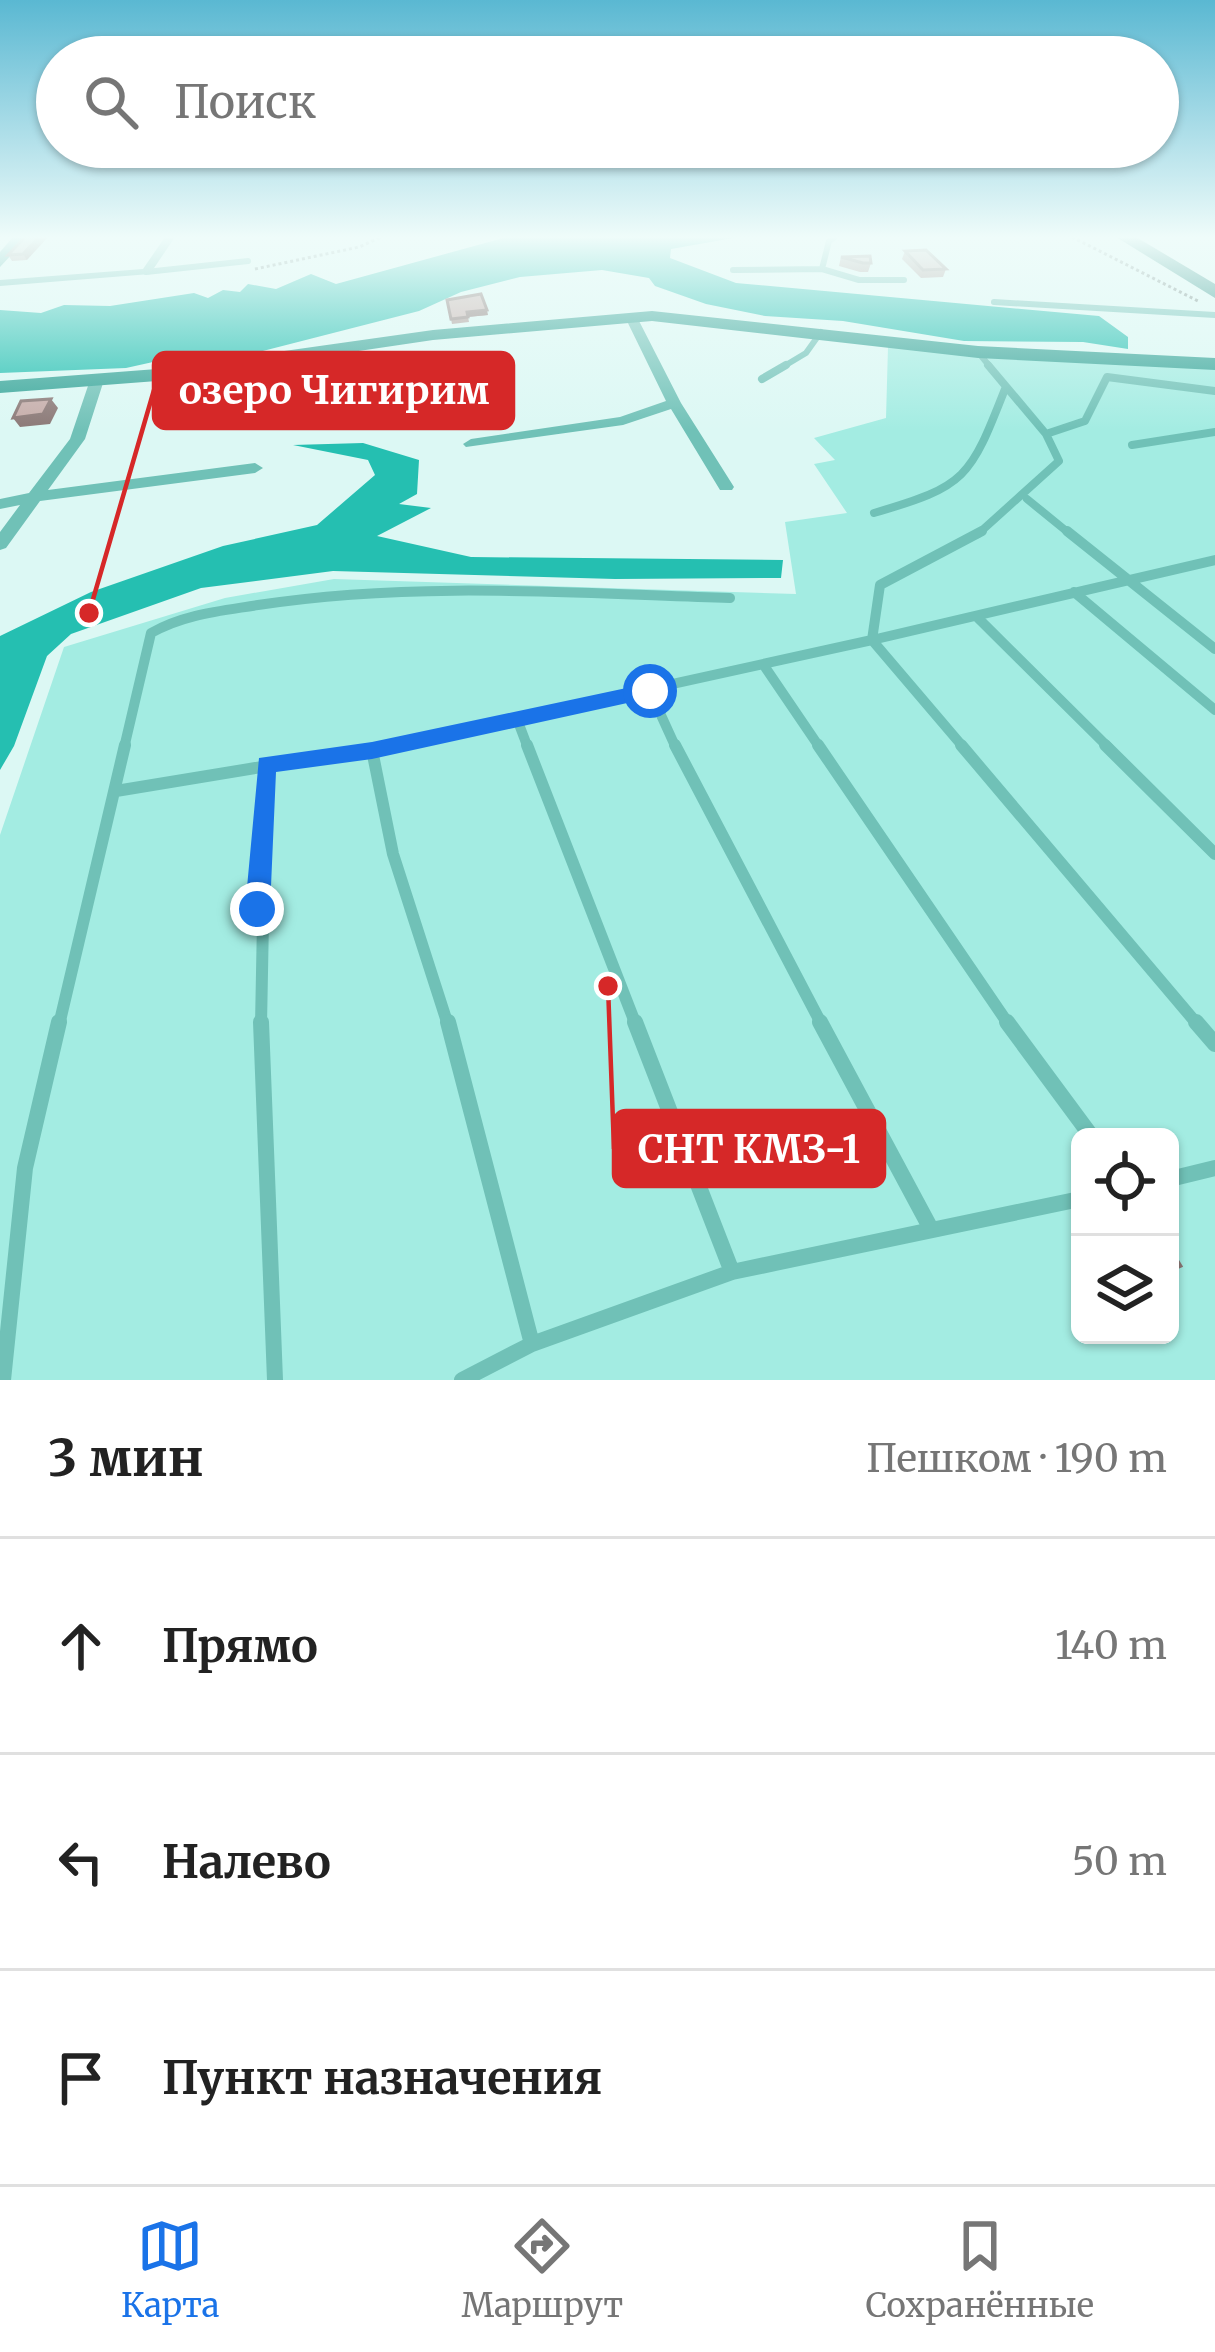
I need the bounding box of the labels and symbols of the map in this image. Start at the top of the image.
callout: озеро Чигирим [154,353,513,428]
text: озеро Чигирим [179,366,490,415]
route start [623,664,677,718]
route end [230,882,284,936]
callout: СНТ КМЗ-1 [614,1111,884,1186]
text: СНТ КМЗ-1 [638,1125,860,1174]

